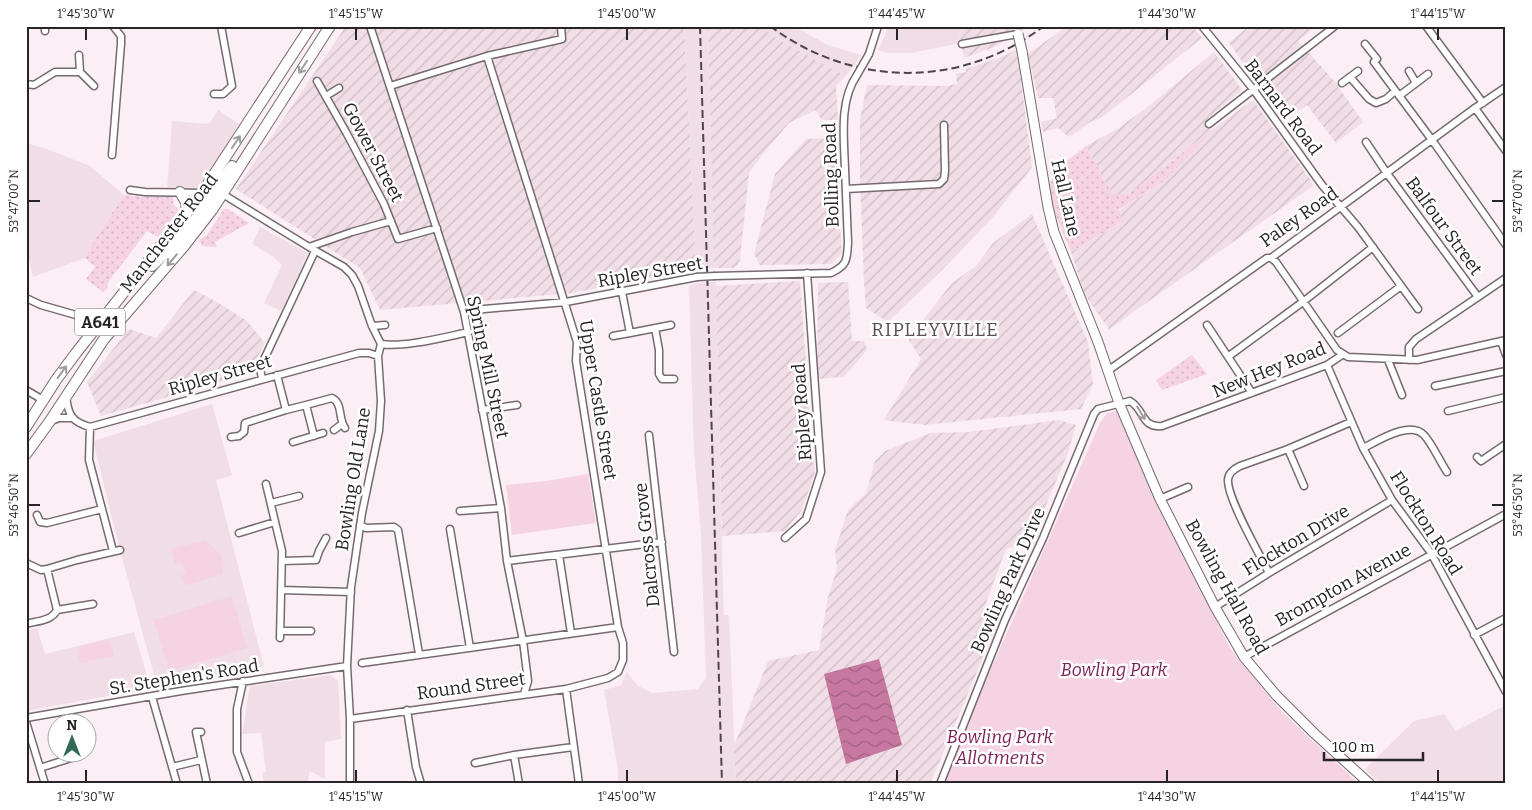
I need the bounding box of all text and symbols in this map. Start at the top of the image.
text: 1°45'30"W [57,7,115,21]
text: 1°45'15"W [329,7,384,21]
text: 1°45'00"W [598,7,657,21]
text: 1°44'45"W [869,7,926,21]
text: 1°44'30"W [1138,7,1197,21]
text: 1°44'15"W [1411,7,1466,21]
street label: Barnard Road [1240,55,1326,159]
one-way arrow [298,60,308,74]
street label: Gower Street [338,98,409,206]
street label: Bolling Road [818,122,844,228]
one-way arrow [231,136,241,150]
street label: Hall Lane [1046,157,1086,239]
text: 53°47'00"N [7,169,21,233]
street label: Manchester Road [116,169,223,297]
text: 53°47'00"N [1511,169,1525,233]
street label: Balfour Street [1401,173,1487,280]
street label: Paley Road [1256,182,1343,252]
street label: Ripley Street [596,252,705,292]
one-way arrow [167,253,178,266]
street label: Spring Mill Street [462,294,514,441]
road number: A641 [75,308,125,336]
street label: Upper Castle Street [574,318,622,482]
district label: RIPLEYVILLE [871,318,999,341]
street label: New Hey Road [1209,337,1329,403]
street label: Ripley Street [166,350,275,400]
street label: Ripley Road [788,362,816,462]
one-way arrow [57,365,67,379]
one-way arrow [1136,405,1146,419]
street label: Bowling Old Lane [331,406,375,552]
street label: Flockton Road [1385,467,1467,579]
text: 53°46'50"N [7,473,21,537]
text: 53°46'50"N [1511,473,1525,537]
street label: Dalcross Grove [630,482,664,608]
street label: Flockton Drive [1239,500,1353,580]
street label: Bowling Park Drive [966,504,1050,656]
street label: Bowling Hall Road [1181,515,1273,659]
street label: Brompton Avenue [1271,539,1415,631]
street label: St. Stephen's Road [108,654,261,700]
park label: Bowling Park [1061,659,1168,681]
street label: Round Street [415,667,527,705]
north arrow [48,712,98,762]
text: N [67,717,78,734]
park label: Bowling Park Allotments [947,726,1054,769]
scale bar [1324,730,1423,762]
text: 100 m [1332,738,1375,756]
text: 1°45'30"W [57,790,115,804]
text: 1°45'15"W [329,790,384,804]
text: 1°45'00"W [598,790,657,804]
text: 1°44'45"W [869,790,926,804]
text: 1°44'30"W [1138,790,1197,804]
text: 1°44'15"W [1411,790,1466,804]

